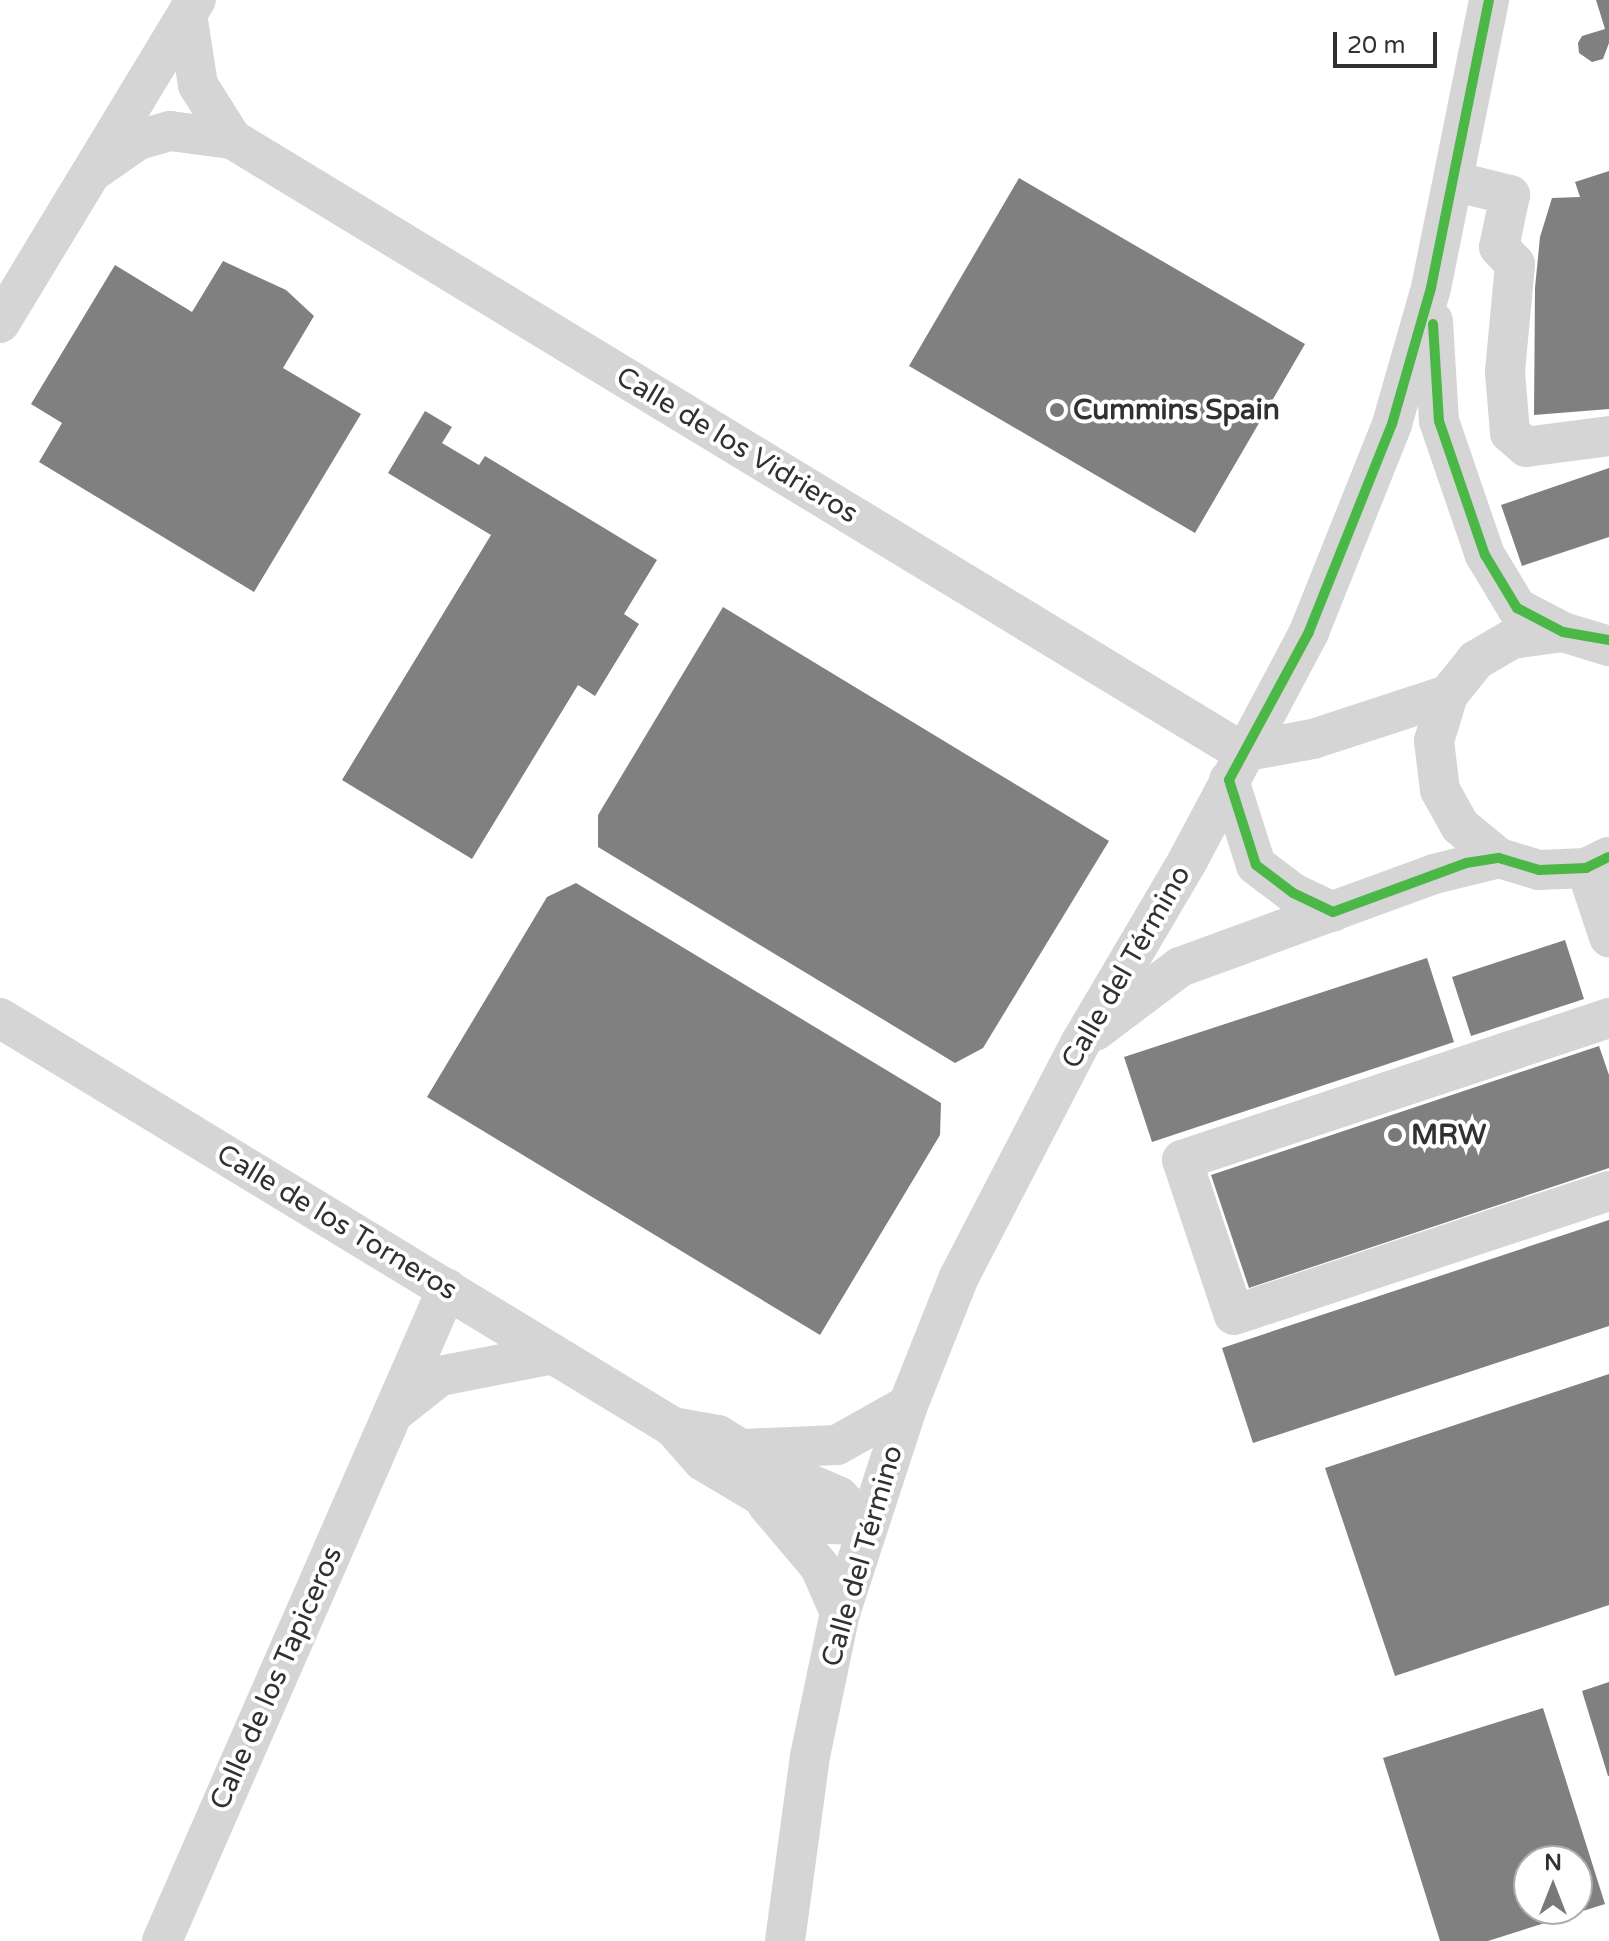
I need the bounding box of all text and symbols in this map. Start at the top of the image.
scale bar [1337,16,1441,66]
text: 20 m [1347,31,1405,60]
street label: Calle de los Vidrieros [610,360,864,530]
place label: Cummins Spain [1073,393,1280,427]
marker: Cummins Spain [1048,401,1066,419]
street label: Calle del Término [1054,860,1198,1074]
place label: MRW [1411,1118,1486,1152]
marker: MRW [1386,1126,1404,1144]
street label: Calle de los Torneros [211,1137,463,1307]
street label: Calle del Término [814,1441,910,1671]
street label: Calle de los Tapiceros [203,1541,349,1815]
north arrow [1513,1845,1593,1925]
text: N [1544,1850,1562,1876]

